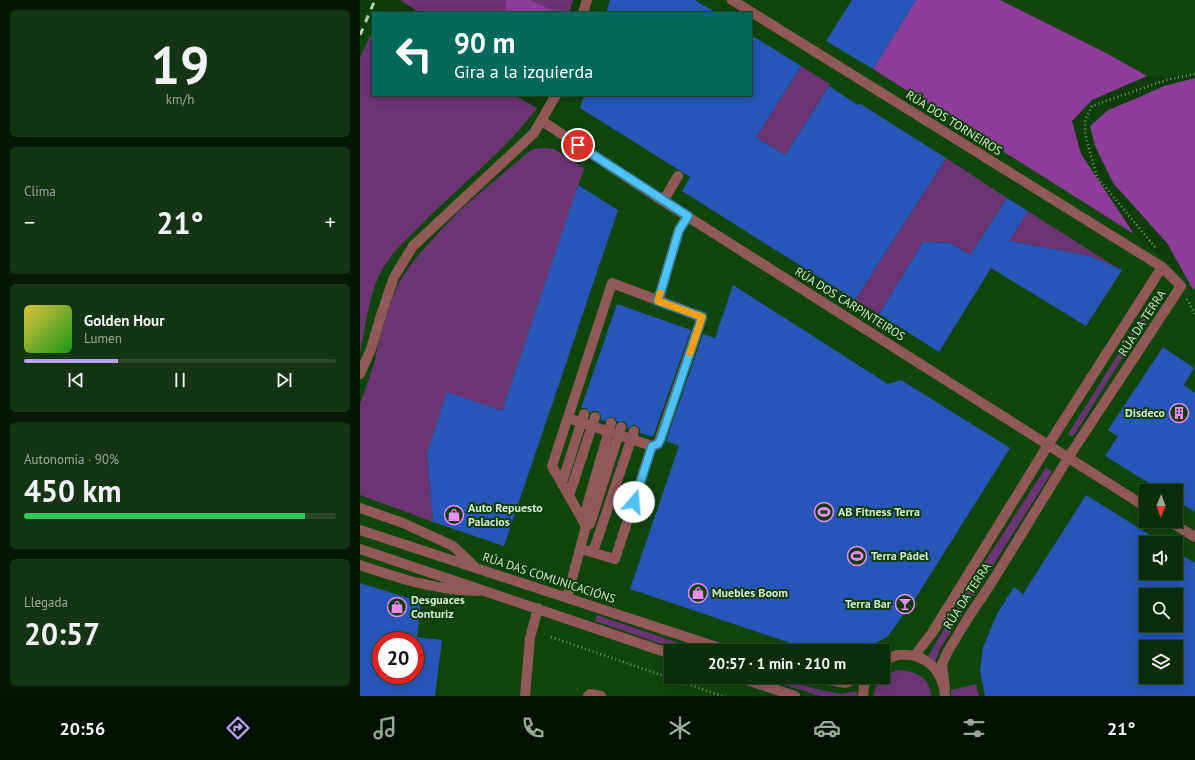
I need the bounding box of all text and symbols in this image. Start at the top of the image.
text: 90 m [454,24,515,61]
icon: left [388,28,440,80]
text: 19 [151,31,209,98]
text: Gira a la izquierda [454,60,593,83]
street label: RÚA DOS TORNEIROS [903,87,1005,158]
text: km/h [166,91,194,108]
pin [561,128,595,162]
icon: arrive [567,134,589,156]
text: Clima [24,183,56,200]
text: 21° [156,203,204,242]
text: − [24,208,35,236]
text: + [325,208,336,236]
street label: RÚA DOS CARPINTEIROS [792,264,908,344]
street label: RÚA DA TERRA [1115,287,1168,359]
text: Golden Hour [84,311,164,330]
text: Lumen [84,330,122,347]
icon: previous [65,369,87,391]
icon: pause [169,369,191,391]
icon: next [273,369,295,391]
building icon: Disdeco [1168,402,1190,424]
place label: Disdeco [1125,405,1166,420]
text: Autonomía · 90% [24,451,119,468]
text: 450 km [24,471,122,510]
position arrow [613,481,655,523]
north arrow [1139,484,1183,528]
map controls [1139,484,1183,684]
place label: Auto Repuesto Palacios [468,500,543,529]
sports icon: AB Fitness Terra [813,501,835,523]
shop icon: Auto Repuesto Palacios [443,504,465,526]
place label: AB Fitness Terra [838,504,920,519]
button: sound [1139,536,1183,580]
sports icon: Terra Pádel [846,545,868,567]
place label: Terra Pádel [871,548,929,563]
street label: RÚA DAS COMUNICACIÓNS [481,549,617,606]
street label: RÚA DA TERRA [940,560,993,632]
shop icon: Muebles Boom [687,582,709,604]
place label: Muebles Boom [712,585,788,600]
button: search [1139,588,1183,632]
place label: Desguaces Conturiz [411,592,465,621]
bar icon: Terra Bar [894,593,916,615]
text: Llegada [24,594,68,611]
shop icon: Desguaces Conturiz [386,596,408,618]
place label: Terra Bar [845,596,892,611]
text: 20:57 [24,614,100,653]
speed limit sign: 20 [372,632,424,684]
button: layers [1139,640,1183,684]
text: 20:57 · 1 min · 210 m [708,654,846,673]
icon: directions [224,714,252,742]
icon: music [371,714,399,742]
icon: phone [519,714,547,742]
icon: climate [666,714,694,742]
icon: car [813,714,841,742]
icon: filters [960,714,988,742]
text: 20:56 [60,717,105,740]
text: 21° [1107,717,1135,740]

